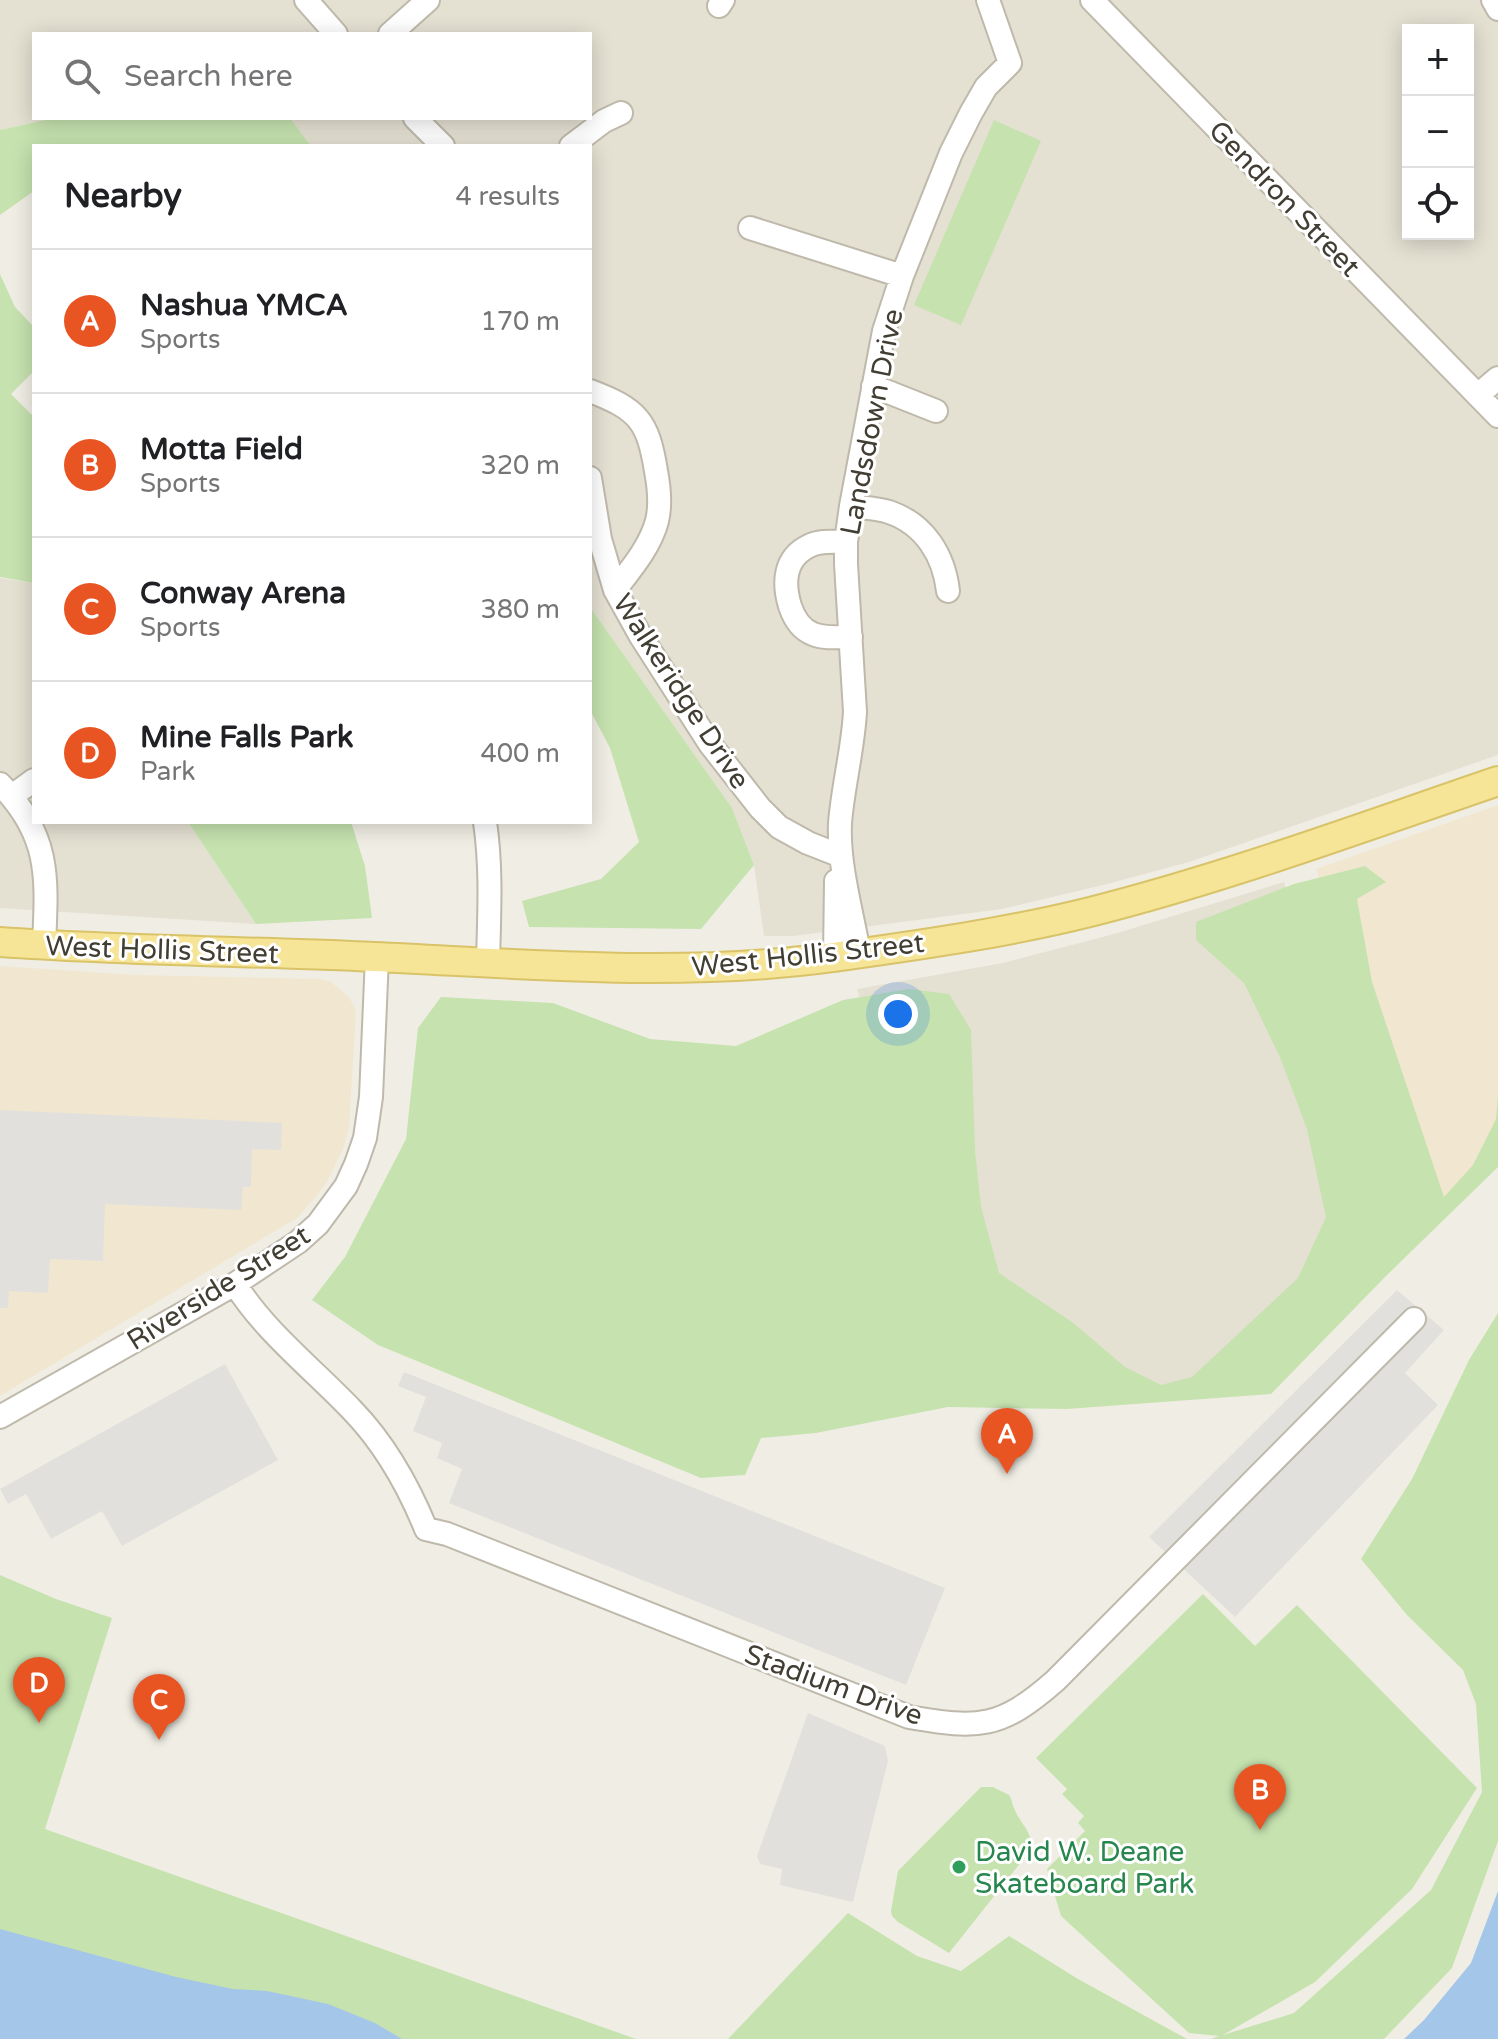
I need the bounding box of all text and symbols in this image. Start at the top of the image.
map controls [1402,24,1474,240]
button: + [1402,24,1474,96]
search box [32,32,592,120]
icon: search [60,54,104,98]
text: Search here [124,58,293,95]
button: − [1402,96,1474,168]
street label: Gendron Street [1201,114,1367,284]
button: locate [1402,168,1474,240]
text: Nearby [64,176,182,217]
text: 4 results [455,181,560,212]
text: Nashua YMCA [140,287,348,324]
text: A [80,306,100,337]
text: 170 m [480,306,560,337]
street label: Landsdown Drive [833,306,911,538]
text: Sports [140,324,220,355]
text: Motta Field [140,431,303,468]
text: B [81,450,99,481]
text: 320 m [480,450,560,481]
text: Sports [140,468,220,499]
text: Conway Arena [140,575,346,612]
street label: Walkeridge Drive [605,588,757,796]
text: C [81,594,99,625]
text: 380 m [480,594,560,625]
text: Sports [140,612,220,643]
text: Mine Falls Park [140,719,353,756]
text: D [80,738,100,769]
text: 400 m [480,738,560,769]
text: Park [140,756,196,787]
street label: West Hollis Street [690,926,926,984]
street label: West Hollis Street [45,929,280,971]
your location [878,994,918,1034]
street label: Riverside Street [121,1218,317,1358]
pin: A [981,1408,1033,1474]
street label: Stadium Drive [740,1637,927,1733]
pin: D [13,1657,65,1723]
pin: C [133,1674,185,1740]
pin: B [1234,1764,1286,1830]
place label: David W. Deane Skateboard Park [975,1835,1194,1901]
marker: David W. Deane Skateboard Park [950,1858,968,1876]

